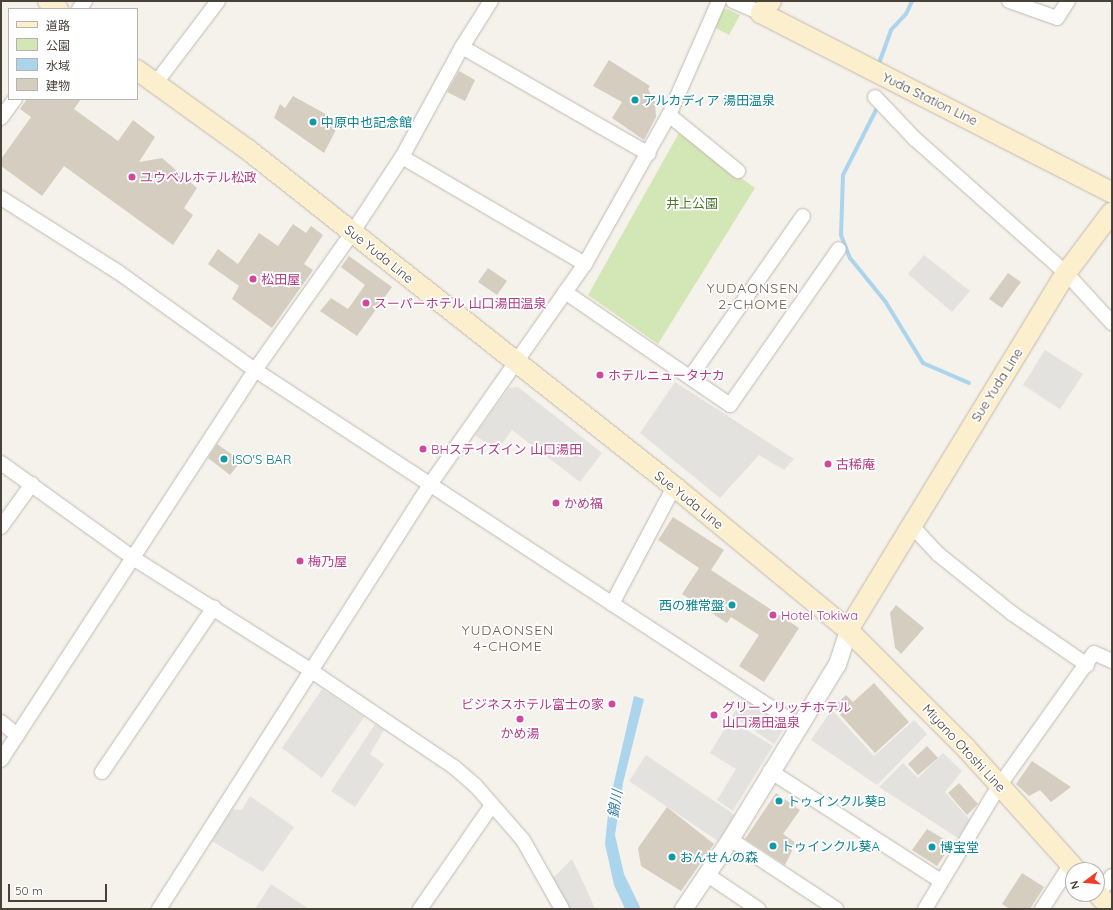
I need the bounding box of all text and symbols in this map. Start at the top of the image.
legend [8,8,138,100]
text: 道路 [46,18,70,33]
text: 公園 [46,38,70,53]
text: 水域 [46,58,70,73]
street label: Yuda Station Line [880,69,980,129]
text: 建物 [46,78,70,93]
place label: アルカディア 湯田温泉 [643,92,777,108]
marker: アルカディア 湯田温泉 [630,95,640,105]
place label: 中原中也記念館 [321,114,412,130]
marker: 中原中也記念館 [308,117,318,127]
place label: ユウベルホテル松政 [140,169,257,185]
marker: ユウベルホテル松政 [127,172,137,182]
park label: 井上公園 [666,195,718,211]
street label: Sue Yuda Line [342,222,416,286]
place label: 松田屋 [261,271,300,287]
marker: 松田屋 [248,274,258,284]
district label: YUDAONSEN 2-CHOME [707,280,799,312]
place label: スーパーホテル 山口湯田温泉 [374,295,547,311]
marker: スーパーホテル 山口湯田温泉 [361,298,371,308]
street label: Sue Yuda Line [968,345,1026,425]
place label: ホテルニュータナカ [608,367,725,383]
marker: ホテルニュータナカ [595,370,605,380]
place label: BHステイズイン 山口湯田 [431,441,582,457]
marker: BHステイズイン 山口湯田 [418,444,428,454]
place label: ISO'S BAR [232,451,291,467]
marker: ISO'S BAR [219,454,229,464]
place label: 古稀庵 [836,456,875,472]
marker: 古稀庵 [823,459,833,469]
street label: Sue Yuda Line [652,468,726,532]
place label: かめ福 [564,495,603,511]
marker: かめ福 [551,498,561,508]
place label: 梅乃屋 [308,553,347,569]
marker: 梅乃屋 [295,556,305,566]
place label: 西の雅常盤 [659,597,724,613]
marker: 西の雅常盤 [727,600,737,610]
place label: Hotel Tokiwa [781,607,858,623]
marker: Hotel Tokiwa [768,610,778,620]
district label: YUDAONSEN 4-CHOME [462,622,554,654]
place label: ビジネスホテル富士の家 [461,696,604,712]
marker: ビジネスホテル富士の家 [607,699,617,709]
place label: グリーンリッチホテル 山口湯田温泉 [722,700,852,731]
street label: Miyano Otoshi Line [919,701,1009,795]
marker: グリーンリッチホテル 山口湯田温泉 [709,710,719,720]
marker: かめ湯 [515,714,525,724]
place label: かめ湯 [501,725,539,741]
water label: 錦川 [605,789,625,819]
place label: トゥインクル葵B [787,793,886,809]
marker: トゥインクル葵B [774,796,784,806]
place label: トゥインクル葵A [781,838,880,854]
place label: 博宝堂 [940,839,979,855]
marker: トゥインクル葵A [768,841,778,851]
marker: 博宝堂 [927,842,937,852]
place label: おんせんの森 [680,849,758,865]
marker: おんせんの森 [667,852,677,862]
north arrow [1065,862,1105,902]
scale bar [10,876,109,902]
text: N [1067,879,1082,891]
text: 50 m [15,883,43,898]

